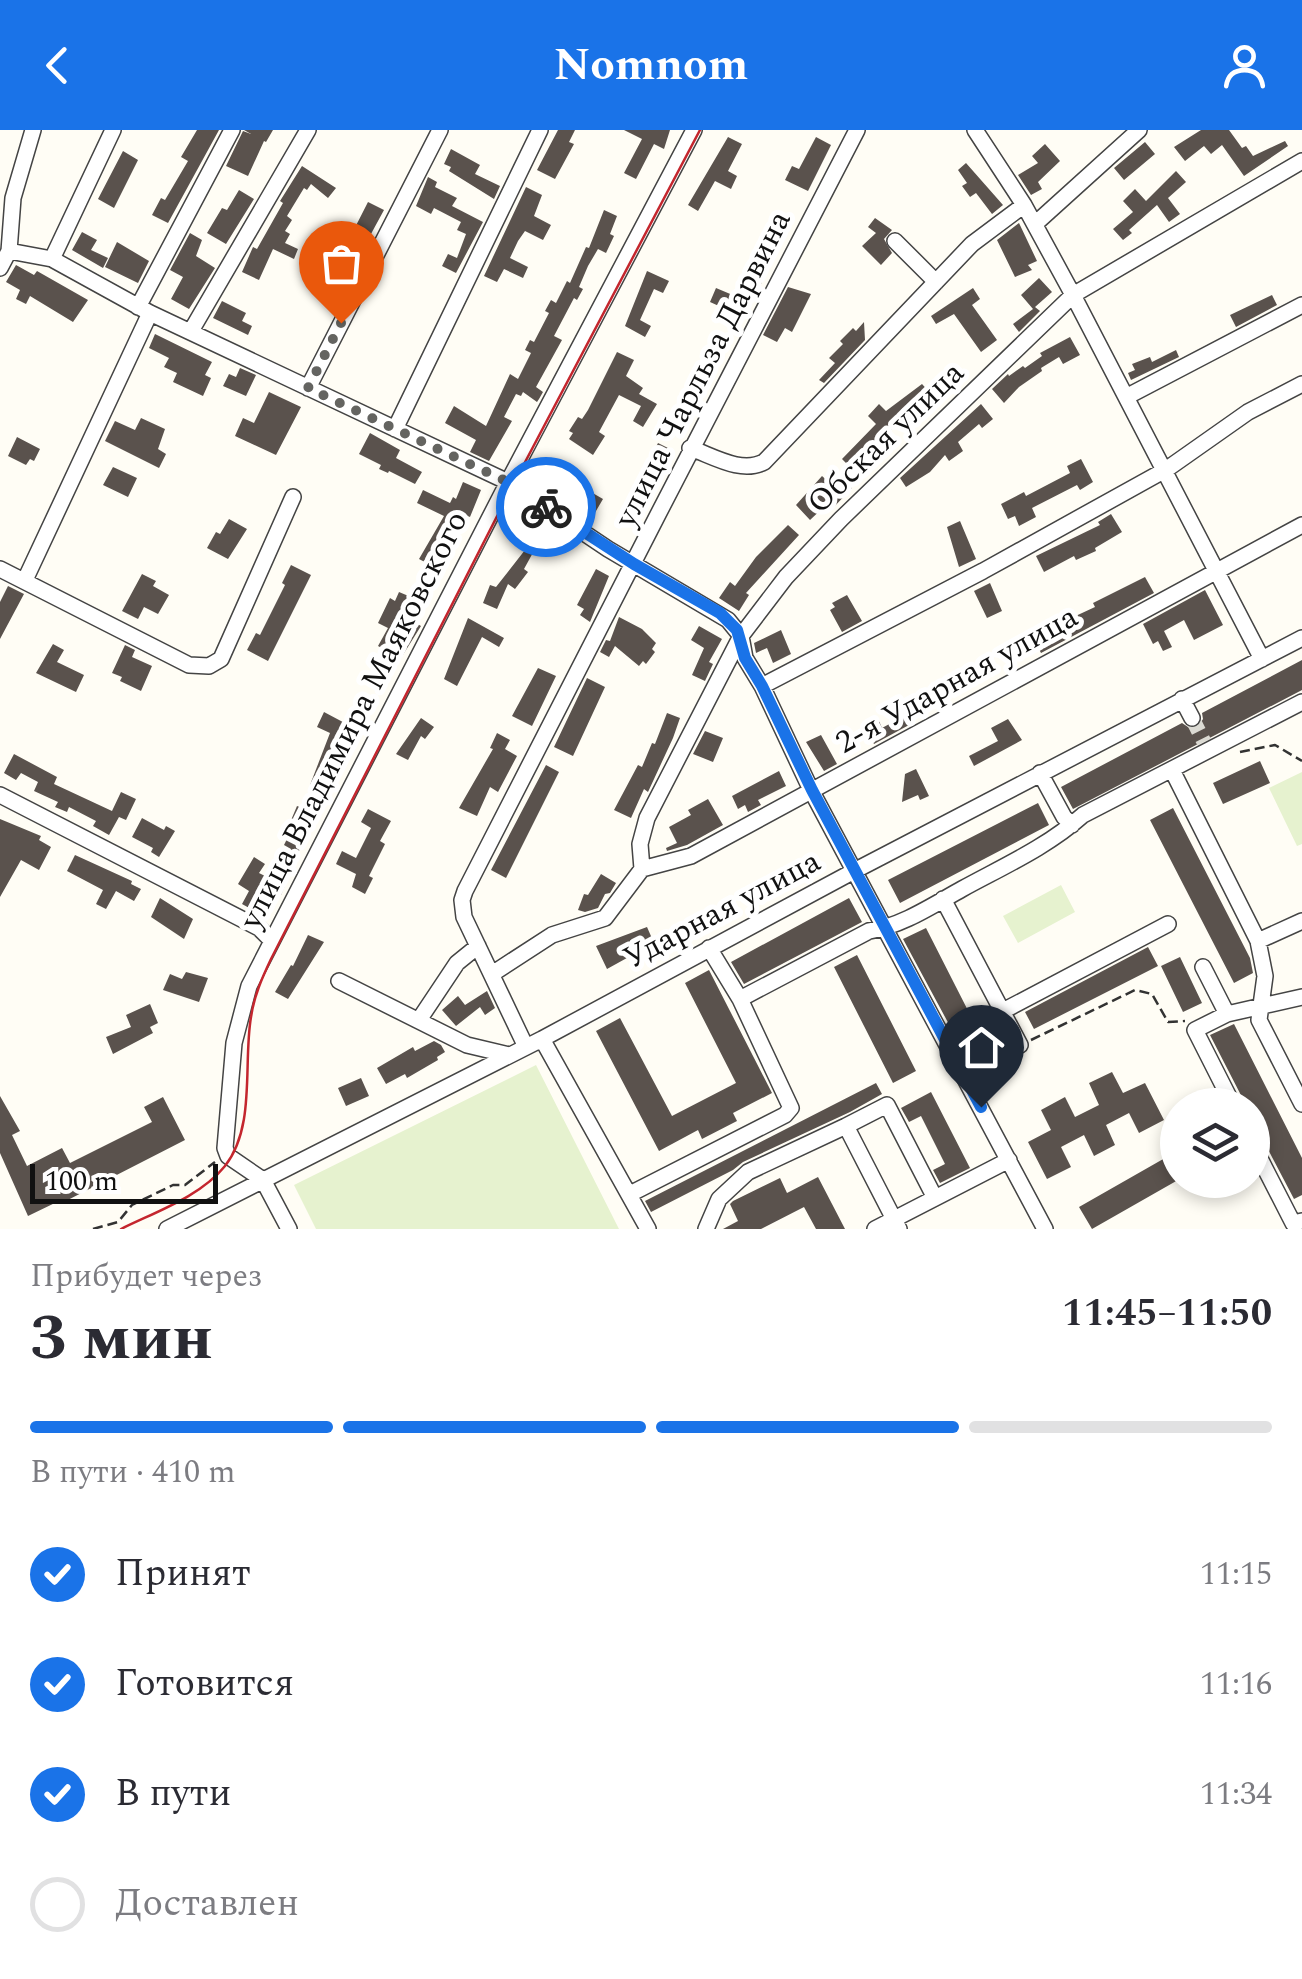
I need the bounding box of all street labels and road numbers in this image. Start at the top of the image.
street label: улица Чарльза Дарвина [601,202,804,537]
street label: Обская улица [796,350,976,526]
street label: улица Владимира Маяковского [226,502,481,939]
street label: 2-я Ударная улица [827,593,1088,767]
street label: Ударная улица [614,837,830,983]

